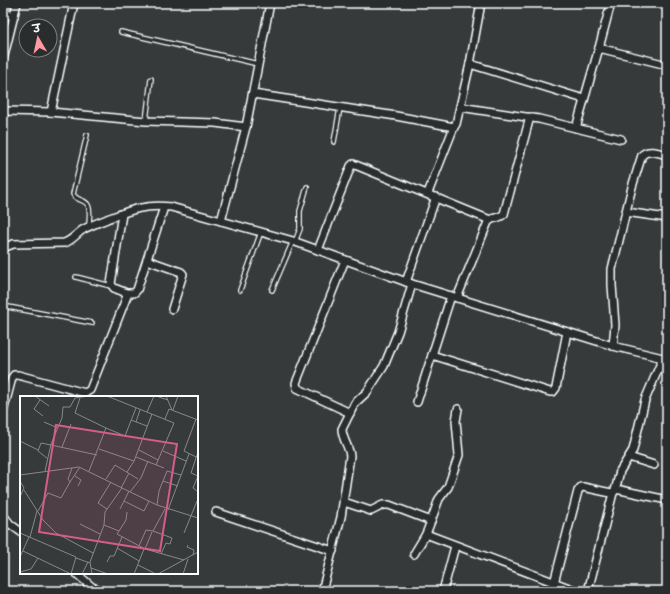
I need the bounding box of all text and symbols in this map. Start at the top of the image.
north arrow [18,18,58,58]
text: उ [31,20,43,37]
inset map [20,396,198,574]

